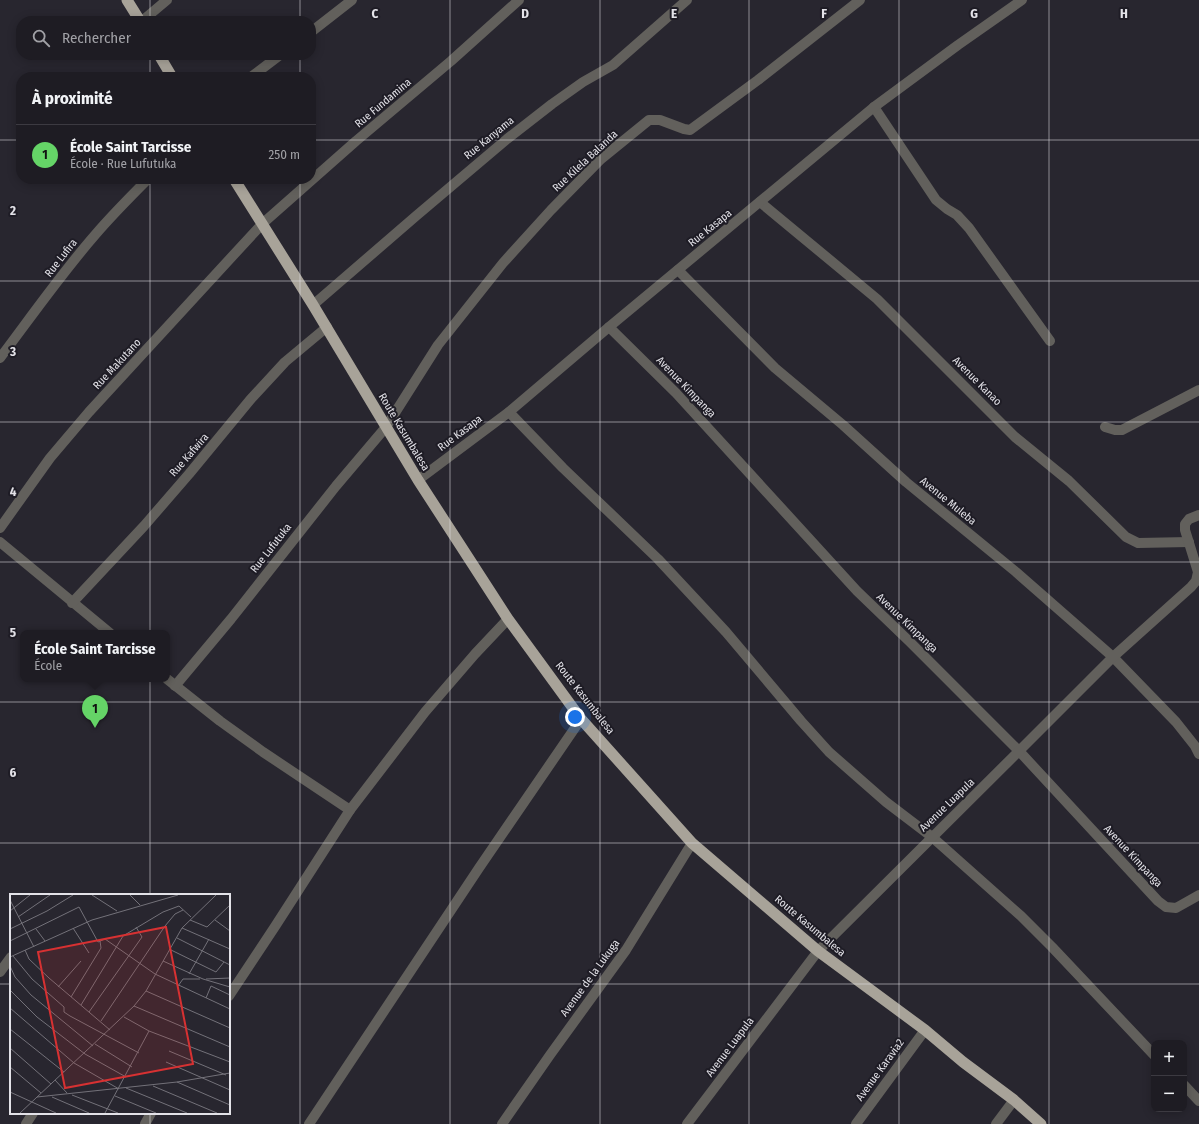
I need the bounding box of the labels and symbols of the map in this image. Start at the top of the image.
text: C [372,6,379,21]
text: D [521,6,529,21]
text: E [671,6,677,21]
text: F [821,6,827,21]
text: G [970,6,978,21]
text: H [1120,6,1128,21]
street label: Rue Fundamina [352,76,414,130]
street label: Rue Kanyama [461,114,517,162]
street label: Rue Kilela Balanda [550,128,620,194]
text: 2 [9,203,16,218]
street label: Rue Kasapa [686,207,734,249]
street label: Rue Lufira [42,236,80,280]
street label: Rue Makutano [90,336,144,392]
text: 3 [9,344,16,359]
street label: Avenue Kimpanga [654,354,718,420]
street label: Avenue Kanao [950,354,1004,408]
street label: Route Kasumbalesa [376,391,432,473]
street label: Rue Kasapa [435,412,485,454]
street label: Rue Kafwira [167,431,211,479]
street label: Avenue Muleba [917,474,979,528]
text: 4 [10,484,17,499]
street label: Rue Lufutuka [248,521,294,575]
street label: Avenue Kimpanga [874,591,940,655]
text: 5 [10,625,16,640]
street label: Route Kasumbalesa [553,659,617,737]
pin: 1 [82,695,108,728]
your location [565,707,585,727]
text: 6 [10,765,17,780]
street label: Avenue Luapula [917,776,977,834]
street label: Avenue Kimpanga [1101,822,1165,890]
street label: Route Kasumbalesa [772,893,848,959]
inset map [10,894,230,1114]
street label: Avenue de la Lukuga [558,937,622,1019]
street label: Avenue Luapula [703,1015,757,1079]
street label: Avenue Karavia2 [853,1036,907,1104]

